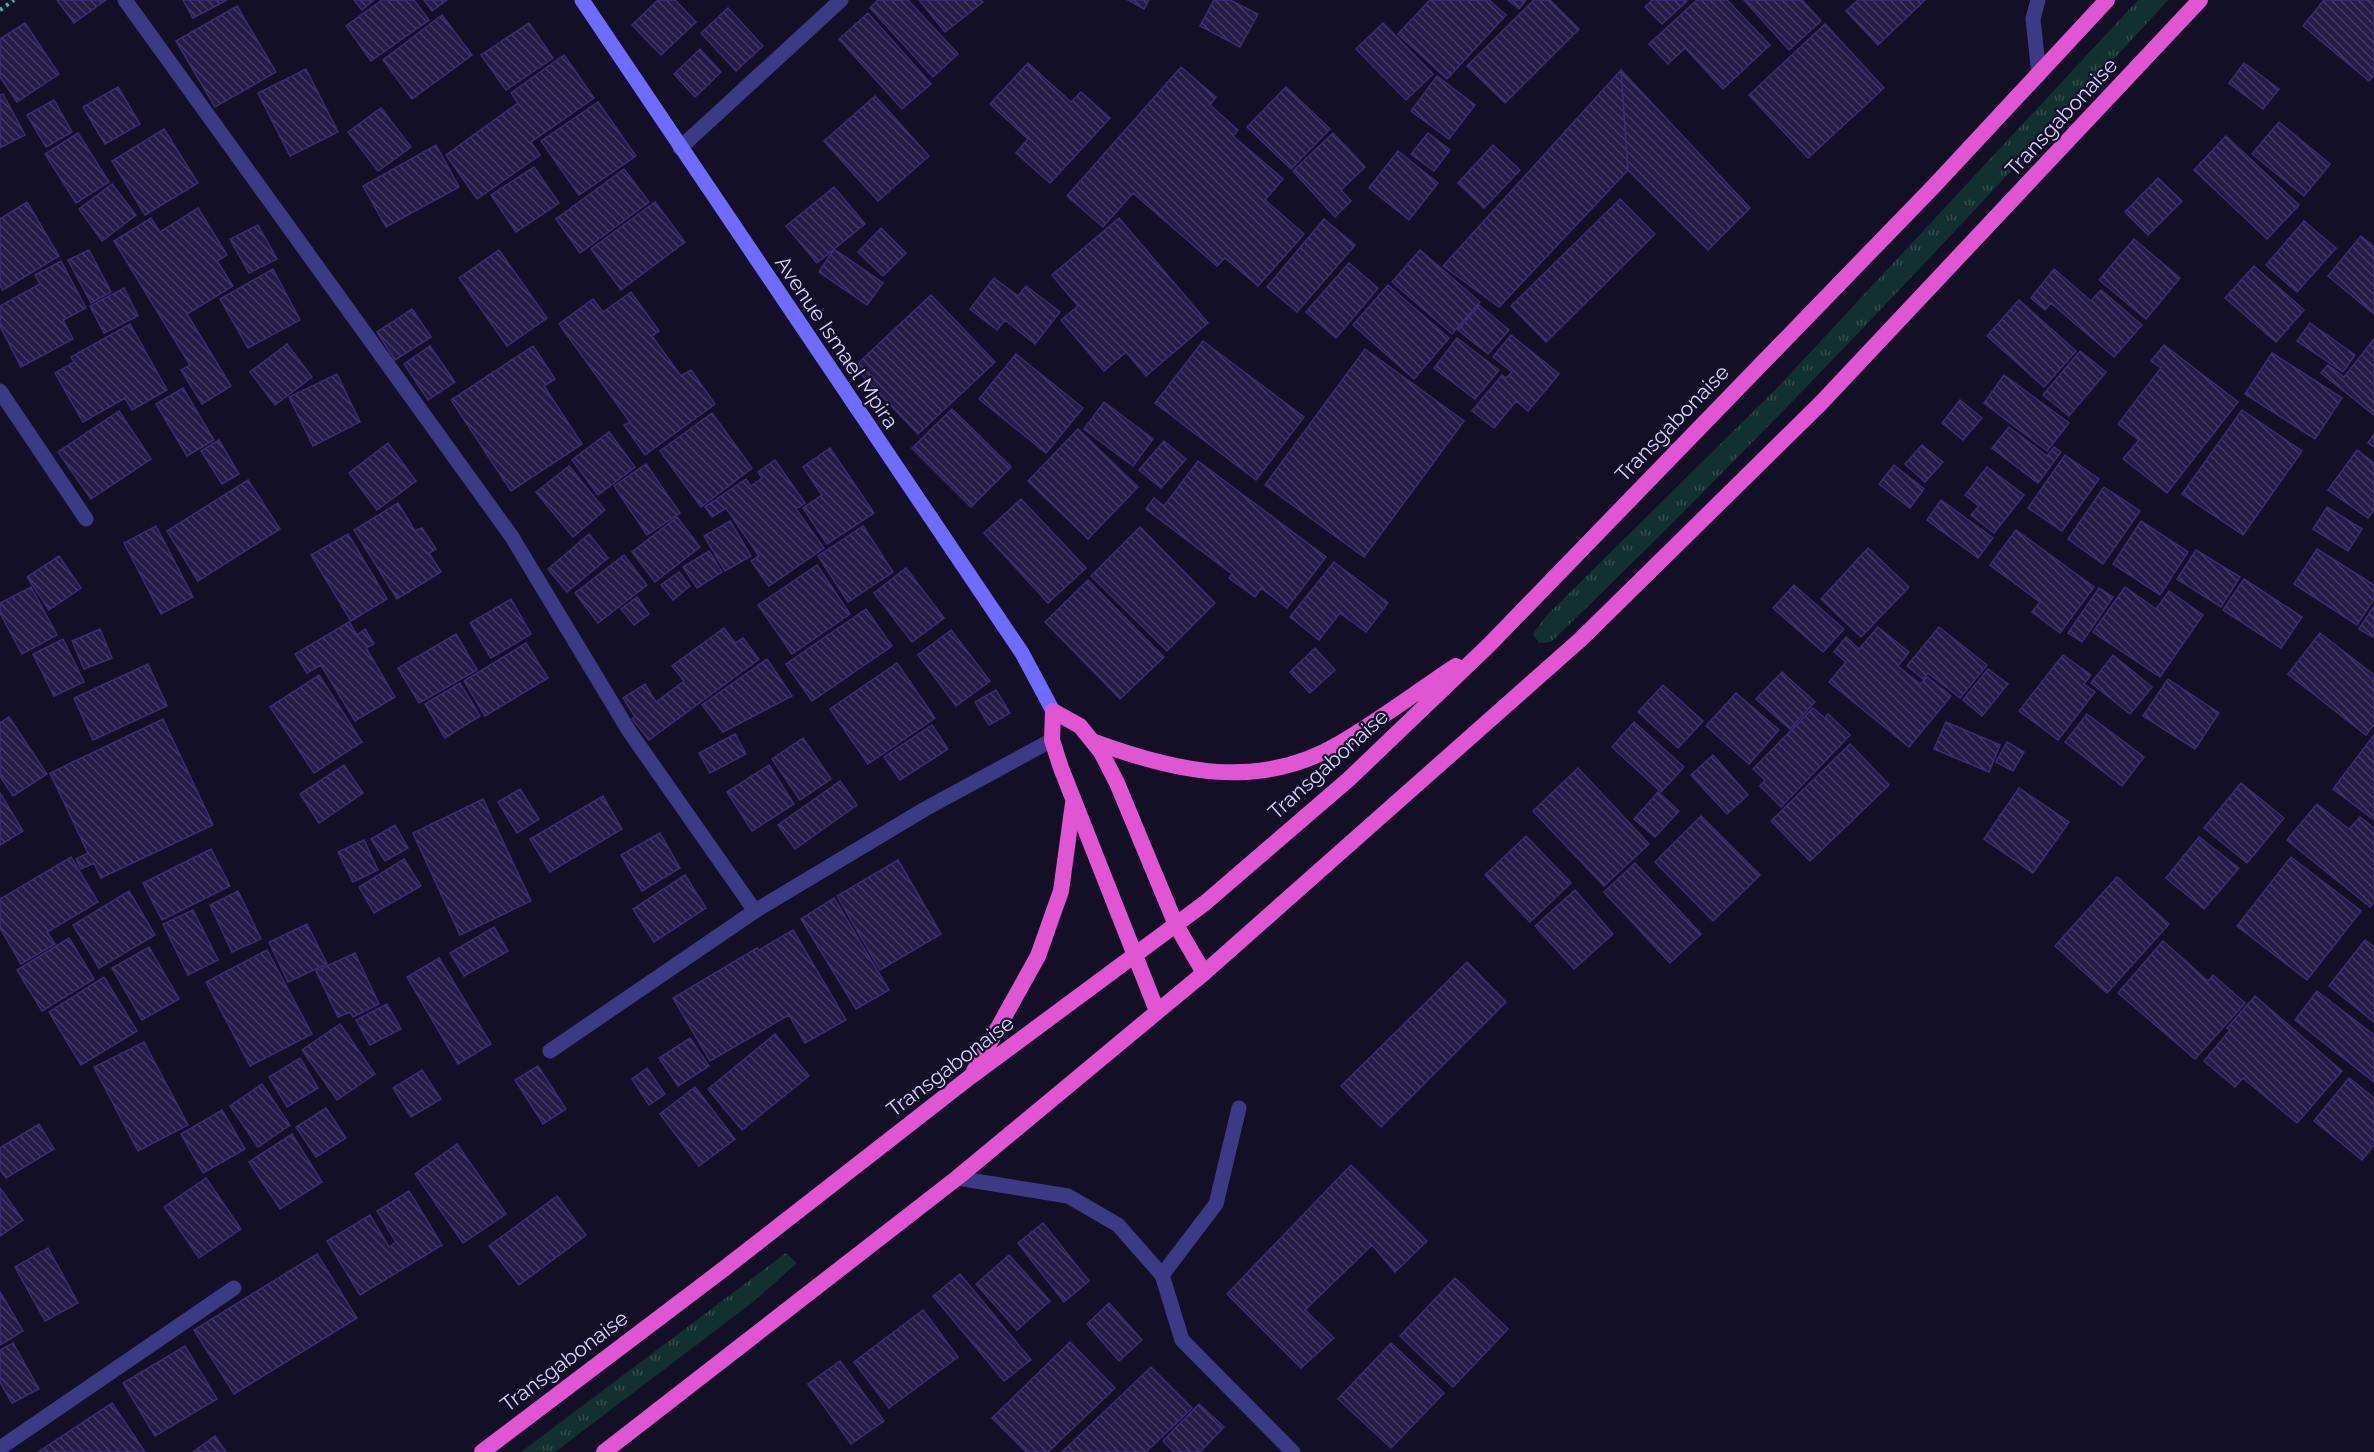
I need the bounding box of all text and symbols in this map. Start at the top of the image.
street label: Transgabonaise [2000,53,2122,181]
street label: Avenue Ismael Mpira [770,251,904,433]
street label: Transgabonaise [1610,359,1734,487]
street label: Transgabonaise [1263,704,1393,824]
street label: Transgabonaise [882,1010,1018,1122]
street label: Transgabonaise [496,1305,632,1417]

